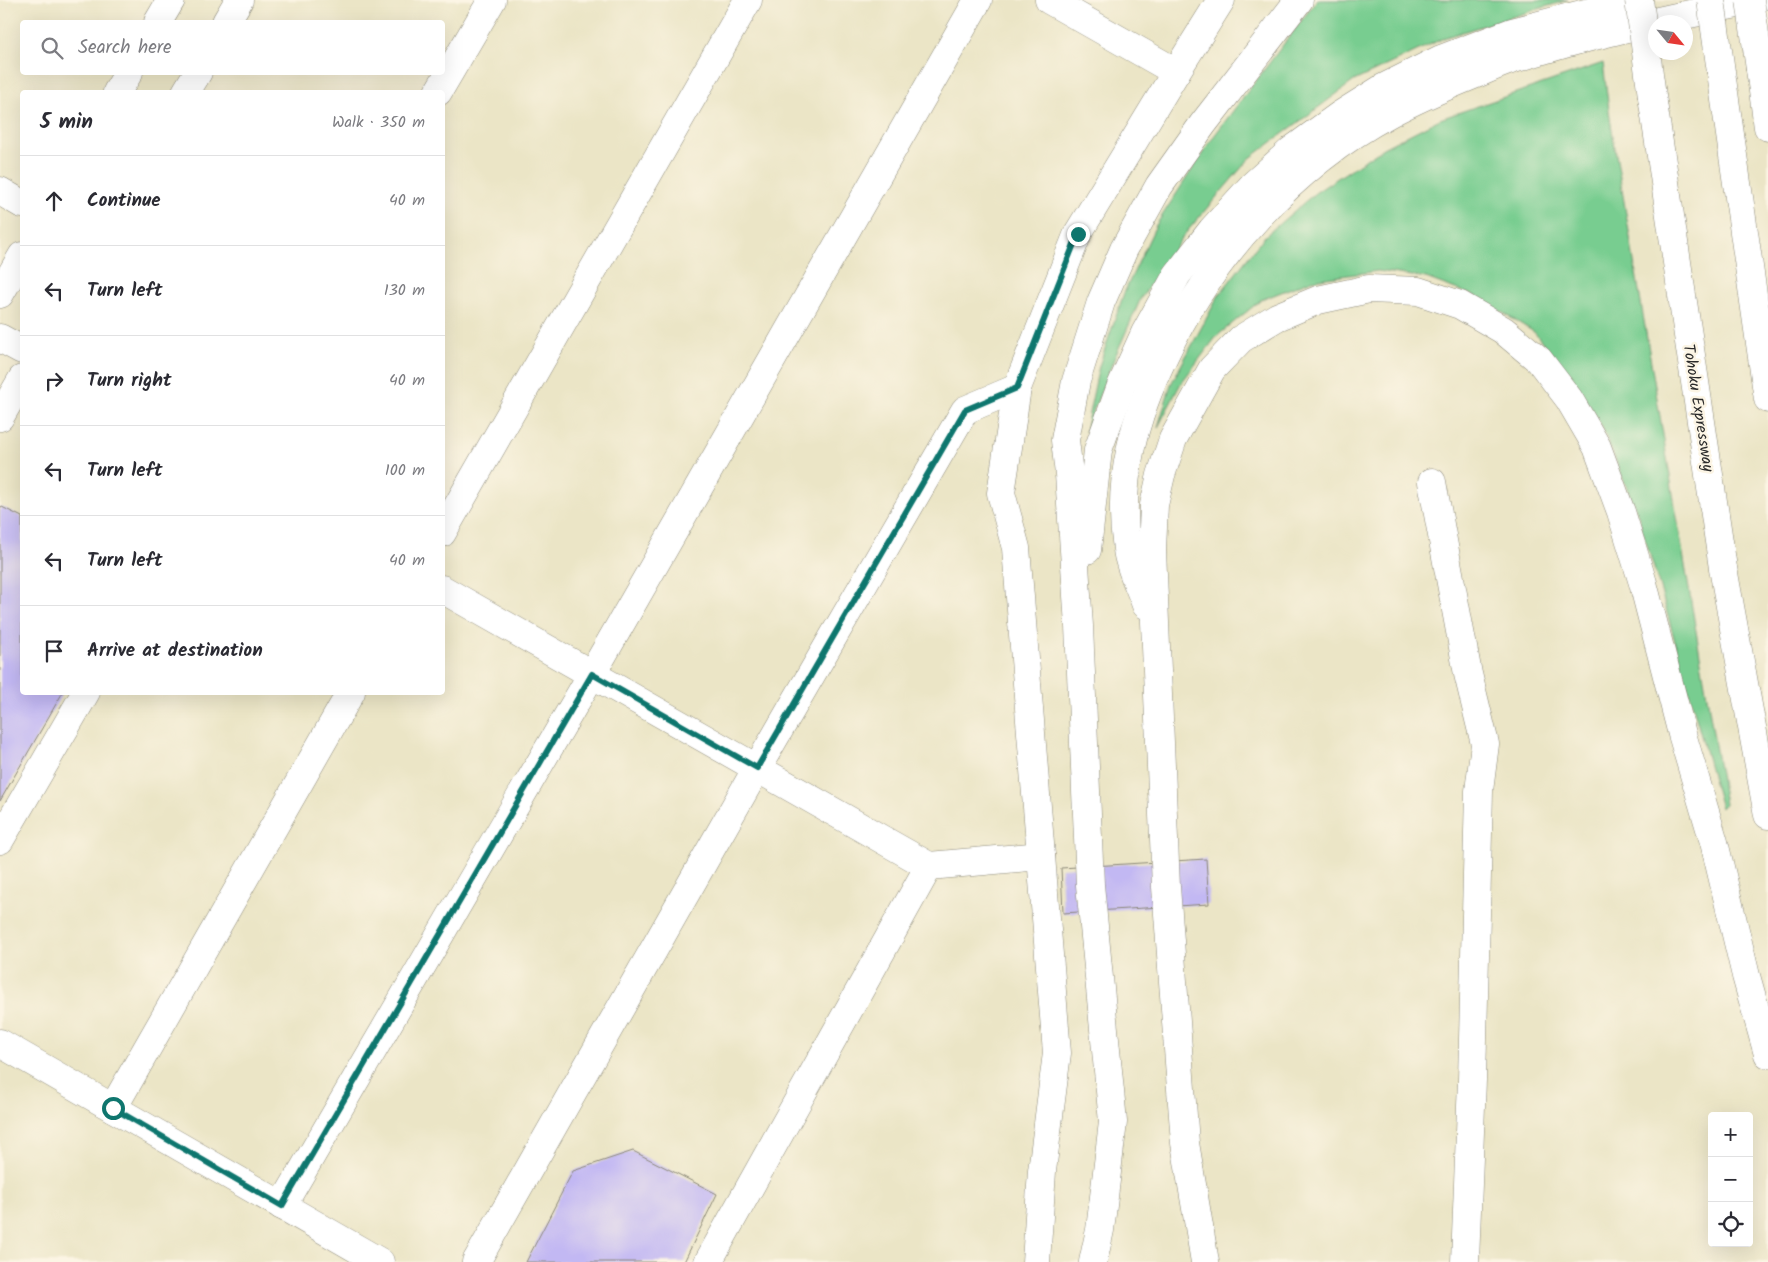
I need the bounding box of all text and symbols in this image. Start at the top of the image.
north arrow [1648,15,1693,60]
search box [20,20,445,75]
text: Search here [78,33,172,63]
icon: search [38,34,66,62]
text: 5 min [40,106,93,139]
text: Walk · 350 m [332,110,425,135]
text: Continue [87,186,160,216]
icon: ahead [40,187,68,215]
text: 40 m [389,188,425,213]
route end [1067,223,1090,246]
text: Turn left [87,276,162,306]
icon: left [40,277,68,305]
text: 130 m [384,278,425,303]
street label: Tohoku Expressway [1676,342,1721,474]
text: Turn right [87,366,172,396]
icon: right [40,367,68,395]
text: 40 m [389,368,425,393]
text: Turn left [87,456,162,486]
icon: left [40,457,68,485]
text: 100 m [385,458,425,483]
text: Turn left [87,546,162,576]
icon: left [40,547,68,575]
text: 40 m [389,548,425,573]
text: Arrive at destination [87,636,263,666]
icon: arrive [40,637,68,665]
route start [102,1097,125,1120]
map controls [1708,1112,1753,1247]
button: + [1708,1112,1753,1157]
button: − [1708,1157,1753,1202]
button: locate [1708,1202,1753,1247]

